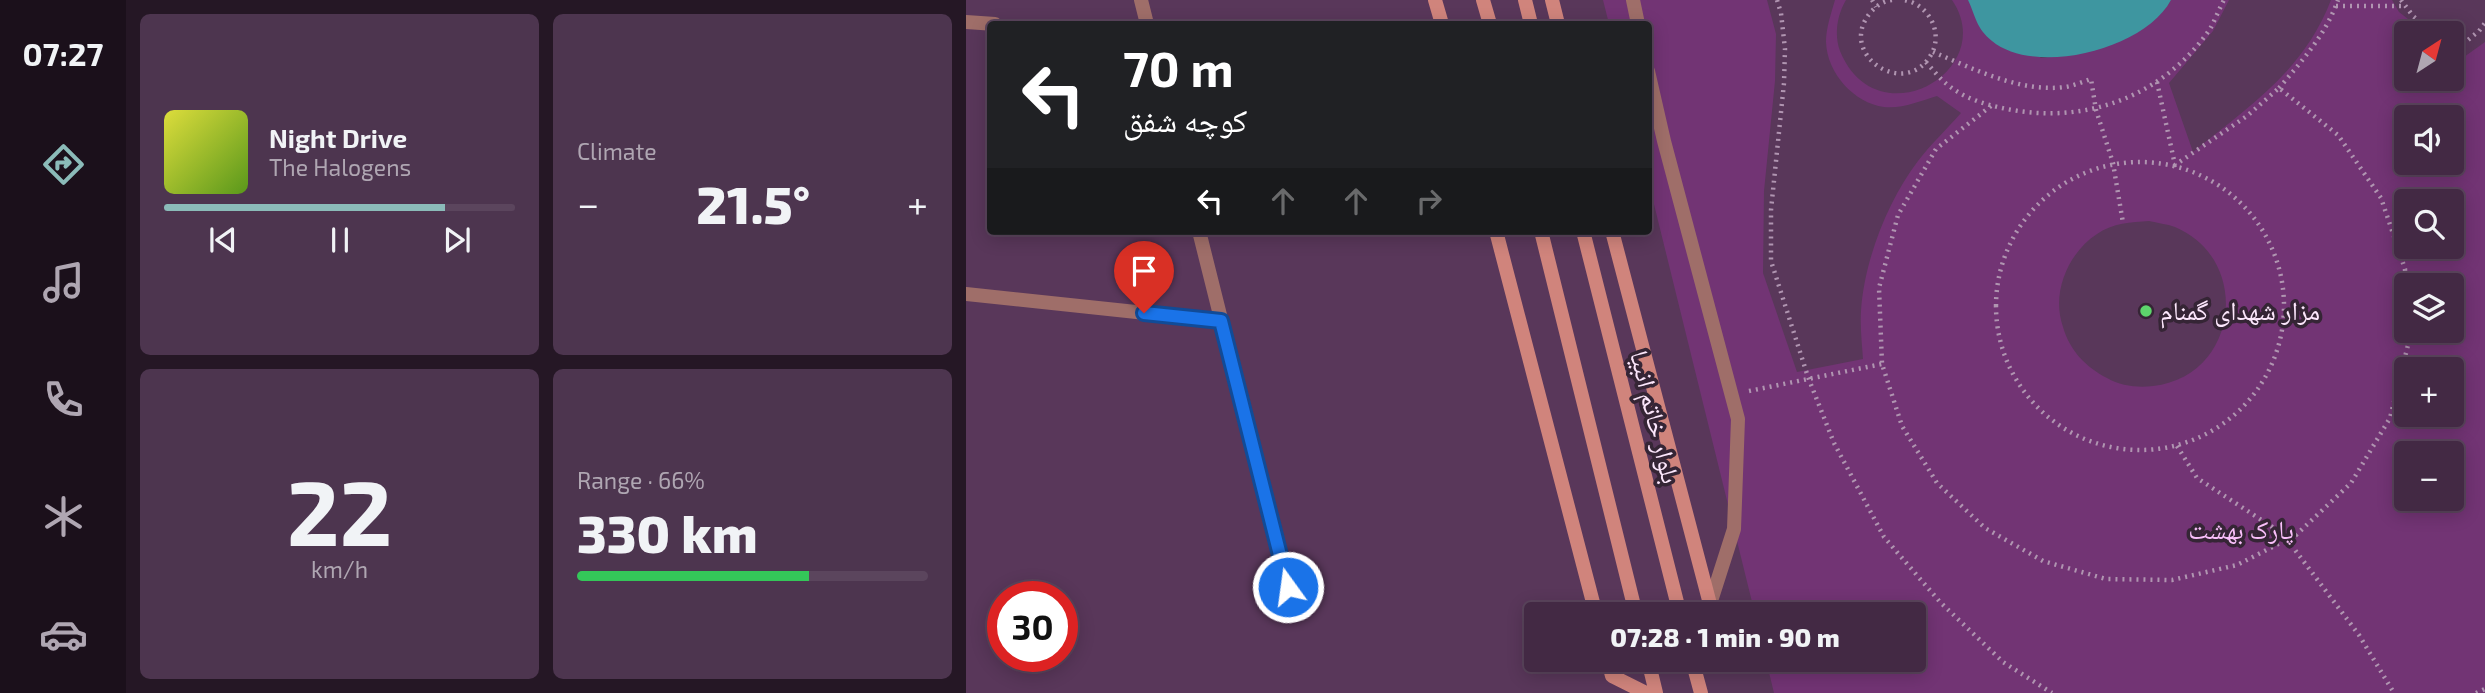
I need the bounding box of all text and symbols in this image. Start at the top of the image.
north arrow [2394,21,2464,91]
map controls [2394,21,2464,511]
text: 07:27 [23,34,103,72]
text: 70 m [1123,38,1234,97]
icon: left [1008,49,1099,140]
text: کوچه شفق [1123,100,1247,138]
button: sound [2394,105,2464,175]
text: Night Drive [269,122,407,153]
text: Climate [577,137,657,165]
icon: directions [39,140,88,189]
text: The Halogens [269,153,411,181]
text: 21.5° [696,172,810,234]
text: − [577,180,599,226]
text: + [907,180,928,226]
icon: left [1191,182,1229,220]
icon: ahead [1264,182,1302,220]
icon: ahead [1337,182,1375,220]
icon: right [1410,182,1448,220]
button: search [2394,189,2464,259]
icon: previous [204,221,242,259]
icon: pause [321,221,359,259]
icon: next [438,221,476,259]
pin [1114,241,1174,313]
icon: arrive [1125,252,1163,290]
icon: music [39,258,88,307]
button: layers [2394,273,2464,343]
place label: مزار شهدای گمنام [2160,294,2320,329]
marker: مزار شهدای گمنام [2138,303,2154,319]
street label: بلوار خاتم انبیا [1622,347,1688,487]
button: + [2394,357,2464,427]
icon: phone [39,375,88,424]
button: − [2394,441,2464,511]
text: 22 [287,455,392,564]
text: Range · 66% [577,466,705,494]
icon: climate [39,492,88,541]
text: 330 km [577,501,758,563]
park label: پارک بهشت [2188,513,2294,546]
position arrow [1251,550,1325,624]
text: km/h [311,555,368,583]
speed limit sign: 30 [987,581,1078,672]
icon: car [39,610,88,659]
text: 07:28 · 1 min · 90 m [1610,621,1840,652]

